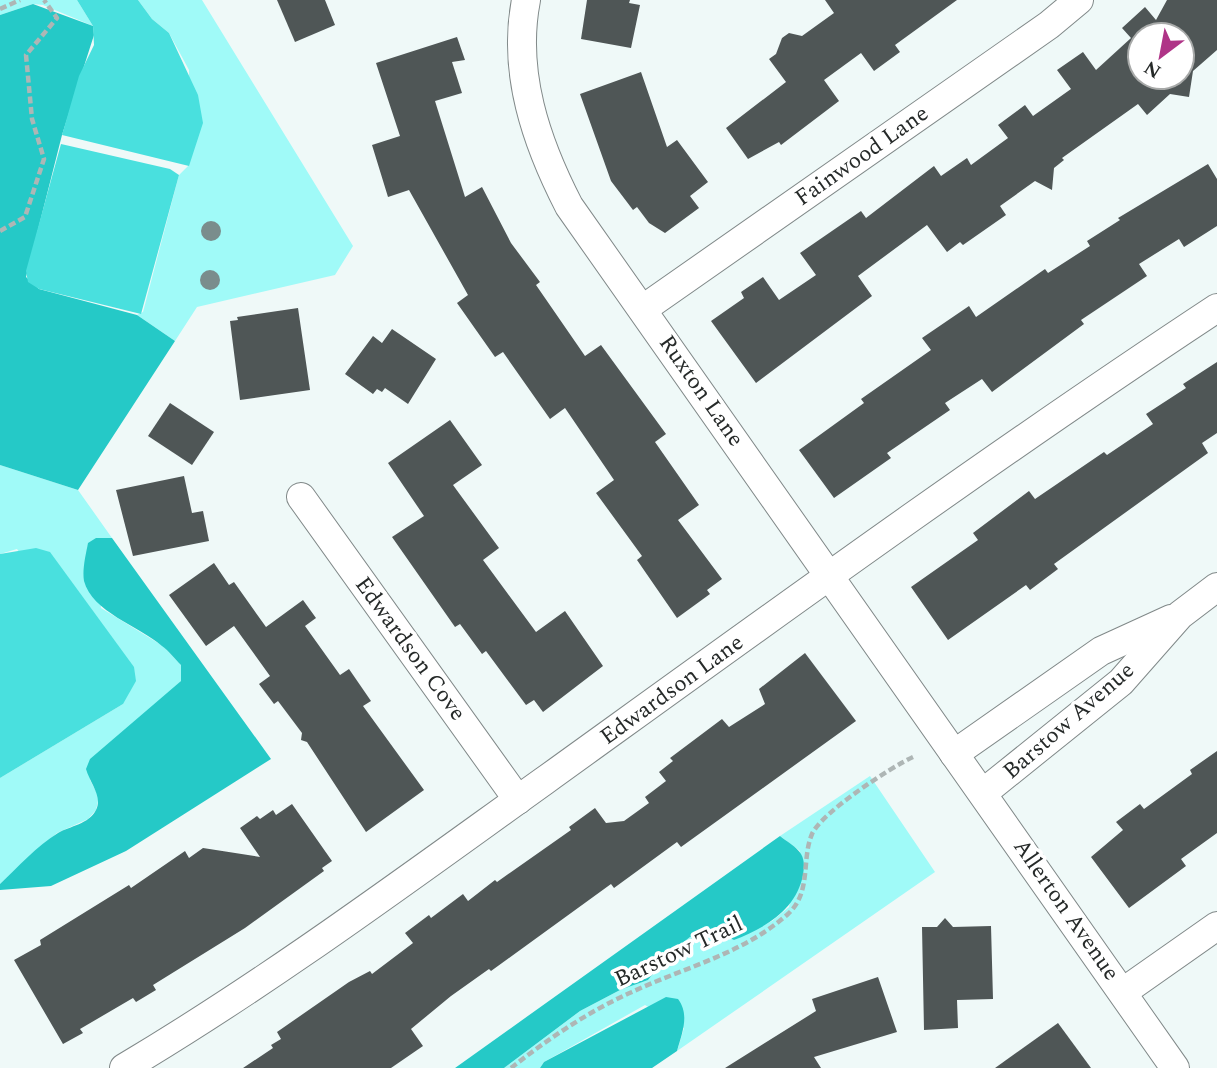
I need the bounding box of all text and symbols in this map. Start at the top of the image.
north arrow [1126,21,1196,91]
text: N [1139,53,1167,86]
street label: Fainwood Lane [788,97,936,215]
street label: Ruxton Lane [650,328,752,454]
street label: Edwardson Cove [346,569,474,729]
street label: Edwardson Lane [593,626,751,754]
street label: Barstow Avenue [995,654,1143,788]
street label: Allerton Avenue [1004,832,1128,988]
street label: Barstow Trail [609,907,749,997]

